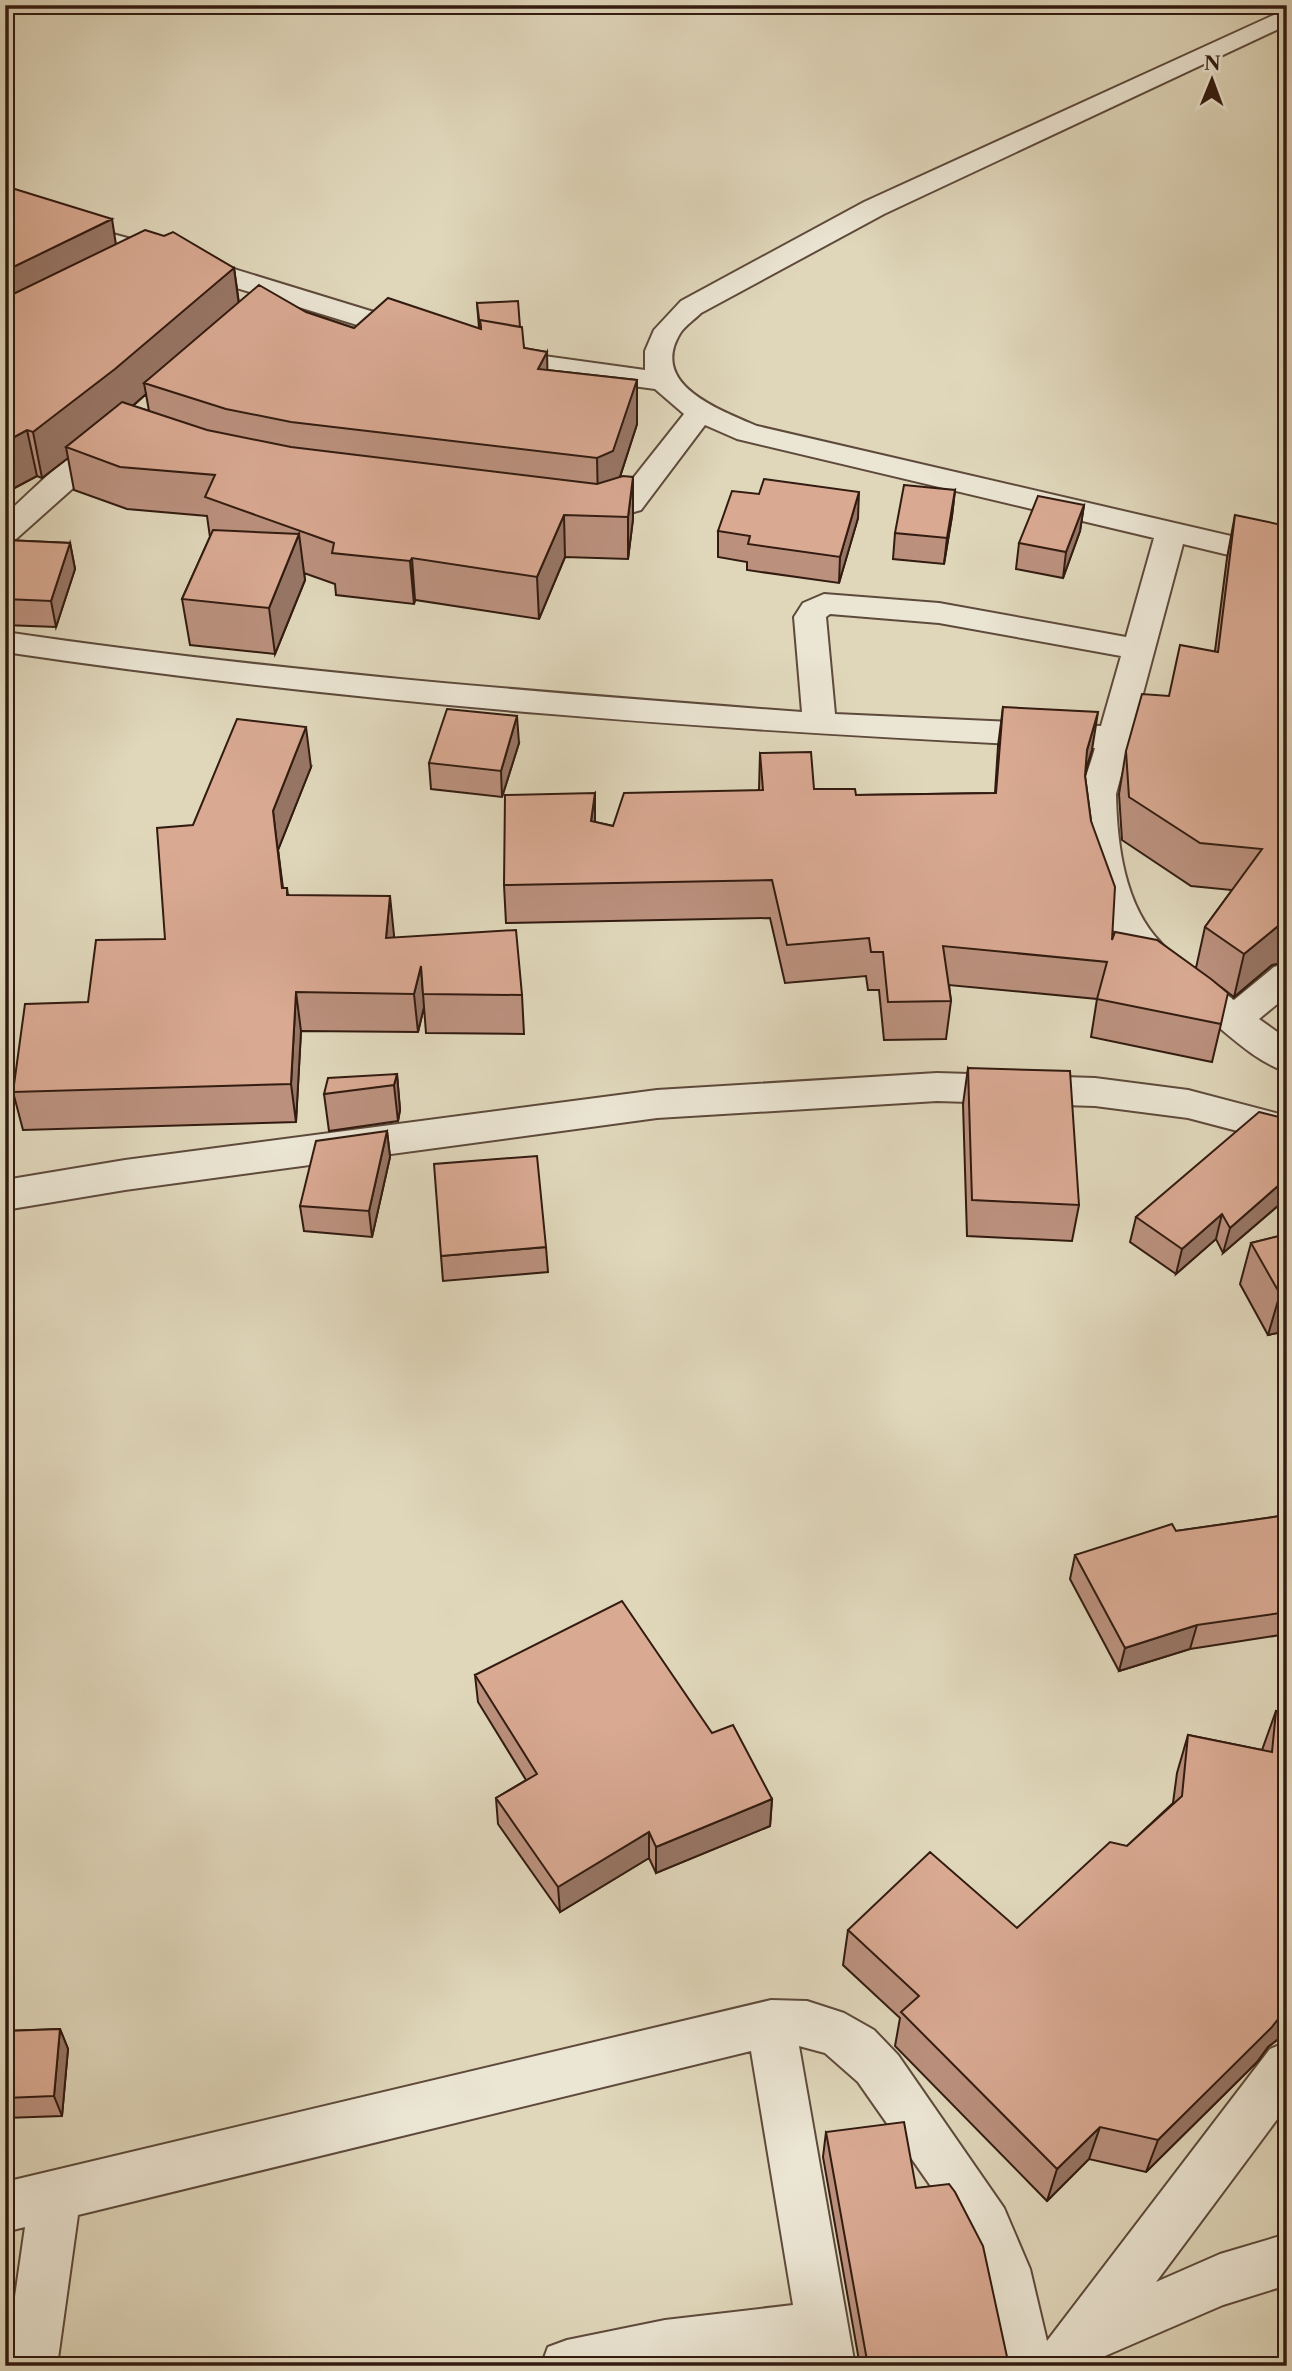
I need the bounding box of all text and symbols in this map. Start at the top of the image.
north arrow [1176,46,1246,116]
text: N [1204,52,1221,75]

